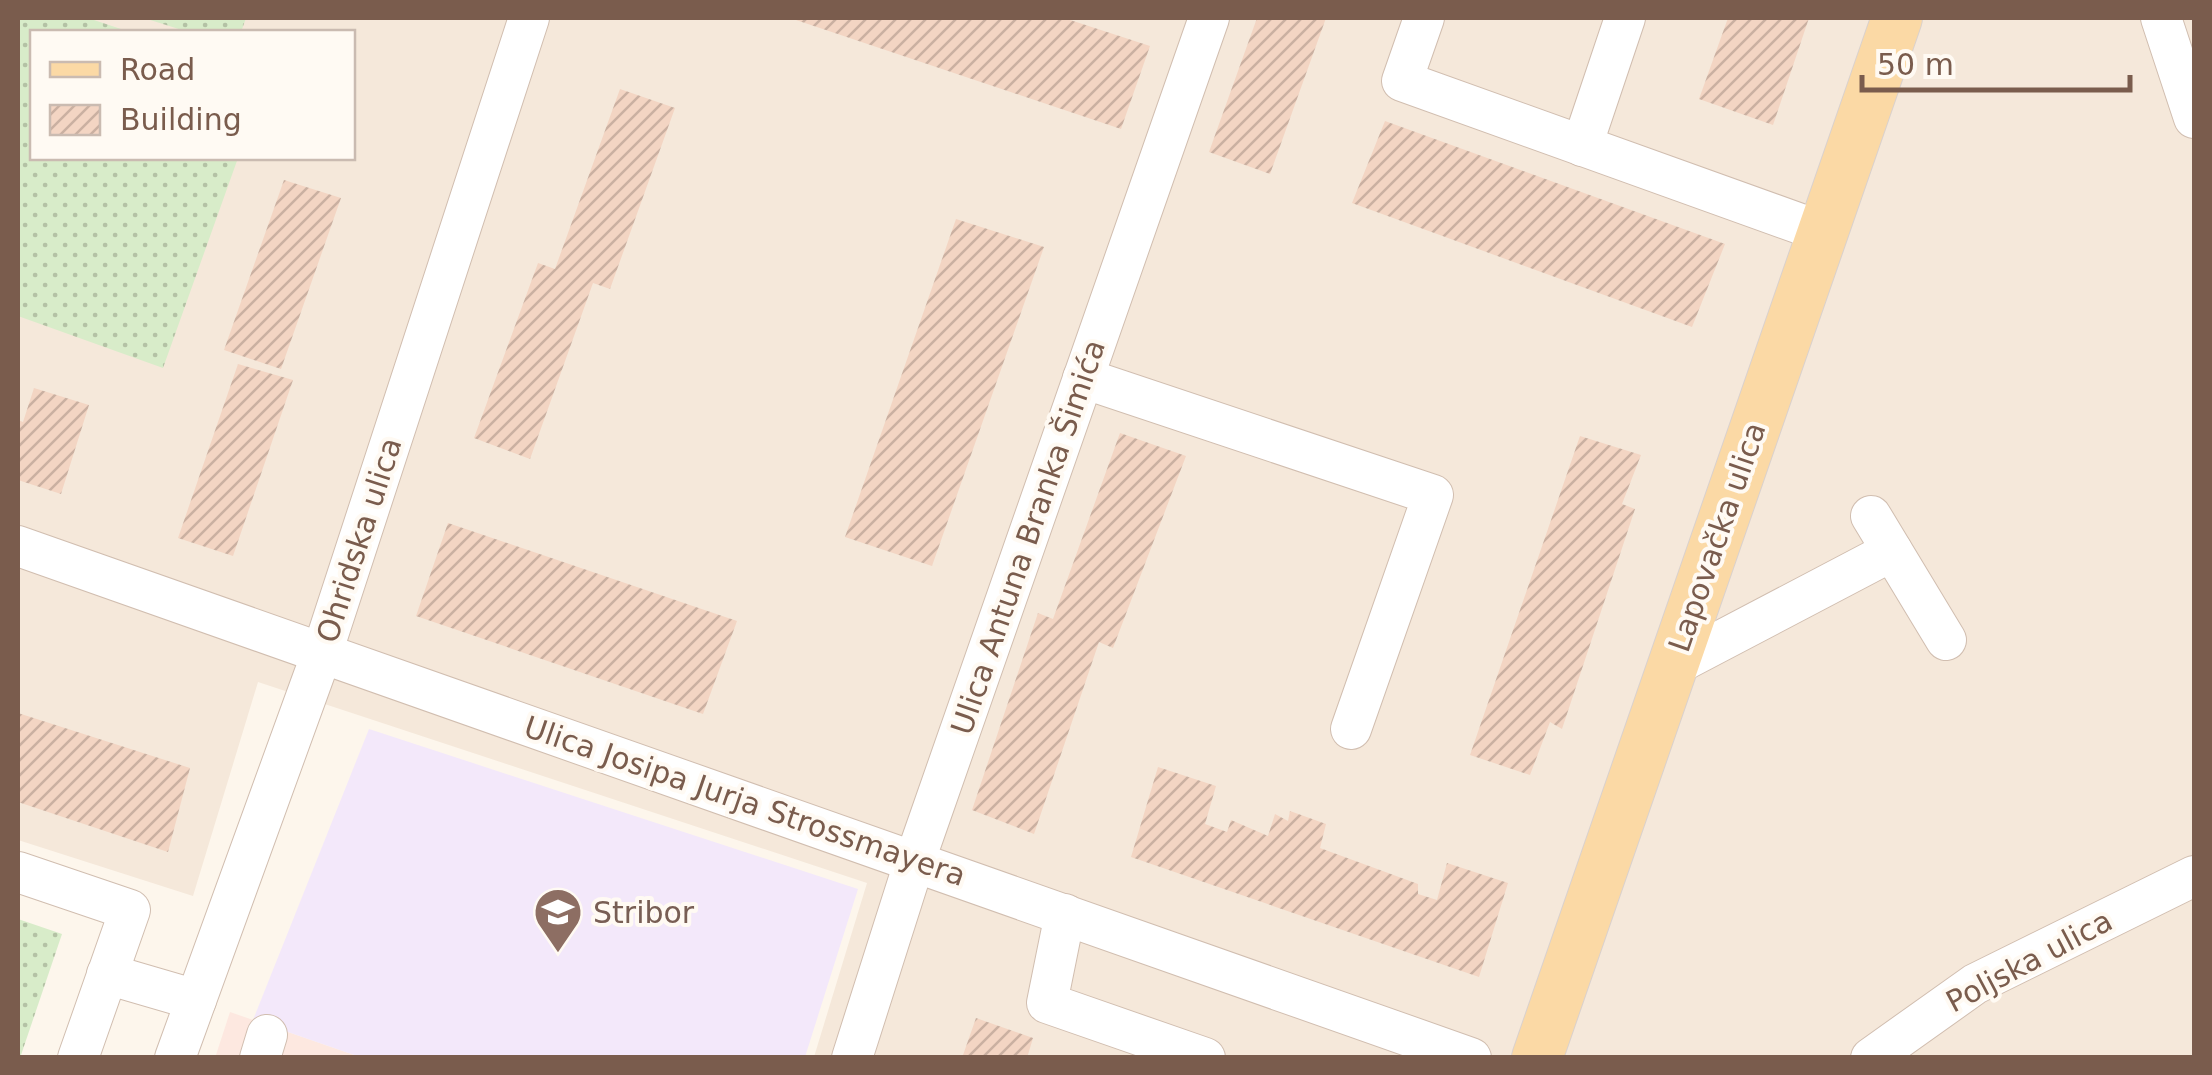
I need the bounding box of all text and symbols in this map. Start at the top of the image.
legend [30,30,355,160]
scale bar [1862,30,2130,92]
text: 50 m [1877,47,1954,82]
text: Road [120,52,195,87]
text: Building [120,102,242,137]
street label: Ulica Antuna Branka Šimića [943,335,1112,739]
street label: Lapovačka ulica [1661,418,1773,656]
street label: Ohridska ulica [309,433,409,647]
street label: Ulica Josipa Jurja Strossmayera [520,709,970,893]
school or university icon: Stribor [532,886,584,954]
place label: Stribor [593,895,695,930]
street label: Poljska ulica [1940,903,2118,1019]

